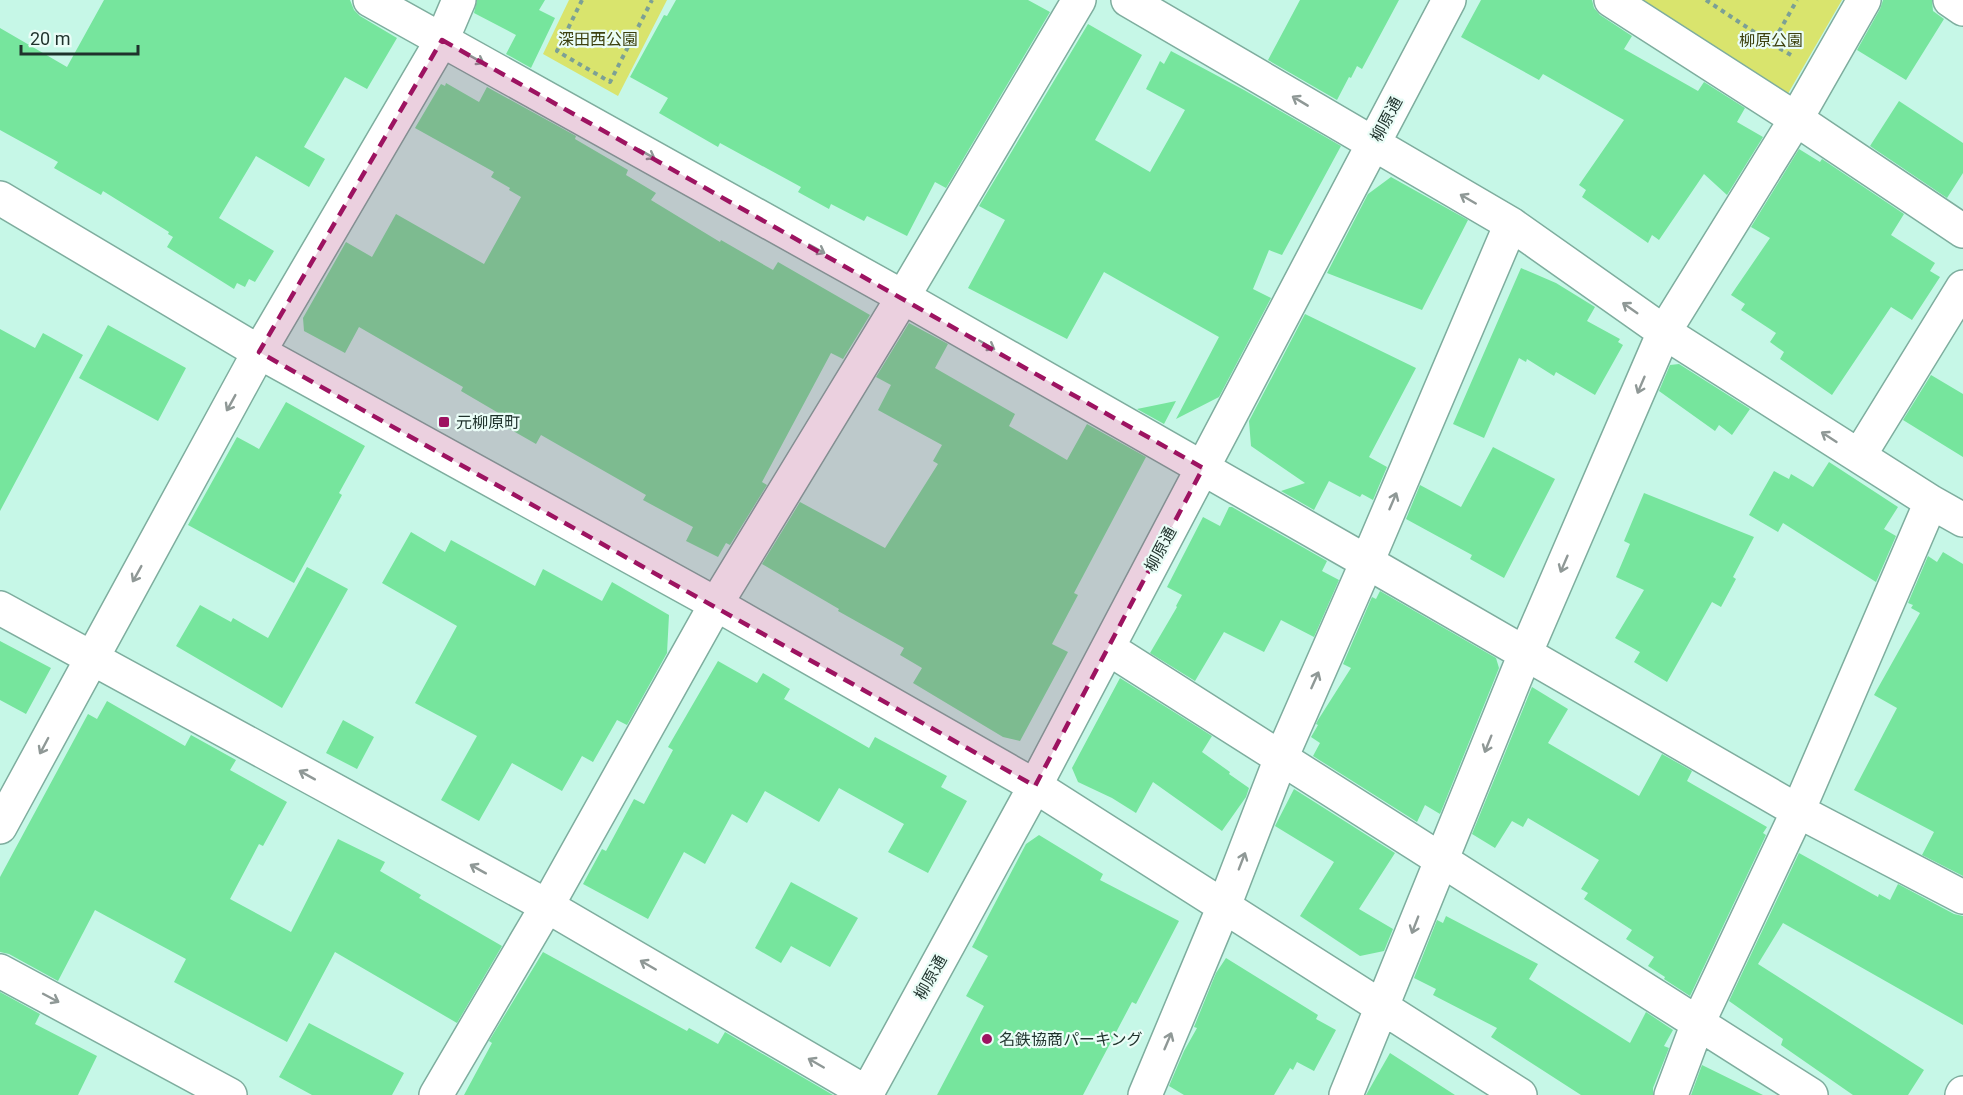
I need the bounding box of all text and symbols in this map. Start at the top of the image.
scale bar [21,18,138,56]
text: 20 m [30,28,70,49]
park label: 深田西公園 [558,30,638,49]
park label: 柳原公園 [1739,31,1803,50]
one-way arrow [467,54,484,66]
street label: 柳原通 [1367,94,1406,145]
one-way arrow [1292,95,1309,107]
one-way arrow [637,149,655,160]
one-way arrow [1460,193,1477,205]
one-way arrow [808,243,825,255]
one-way arrow [1623,302,1639,314]
one-way arrow [978,339,995,351]
one-way arrow [1635,376,1646,394]
one-way arrow [224,395,236,412]
place label: 元柳原町 [456,413,520,432]
marker: 元柳原町 [437,415,451,429]
one-way arrow [1821,430,1838,442]
one-way arrow [1388,492,1399,511]
street label: 柳原通 [1141,524,1180,575]
one-way arrow [1557,555,1569,573]
one-way arrow [131,565,142,583]
one-way arrow [1310,671,1321,690]
one-way arrow [1482,734,1493,753]
one-way arrow [38,737,50,754]
one-way arrow [299,769,316,781]
one-way arrow [1237,852,1248,870]
one-way arrow [470,863,488,874]
one-way arrow [1409,915,1420,933]
street label: 柳原通 [910,952,950,1003]
one-way arrow [640,959,657,971]
one-way arrow [42,993,60,1004]
place label: 名鉄協商パーキング [999,1030,1143,1049]
marker: 名鉄協商パーキング [980,1032,994,1046]
one-way arrow [1163,1032,1174,1051]
one-way arrow [808,1057,825,1069]

